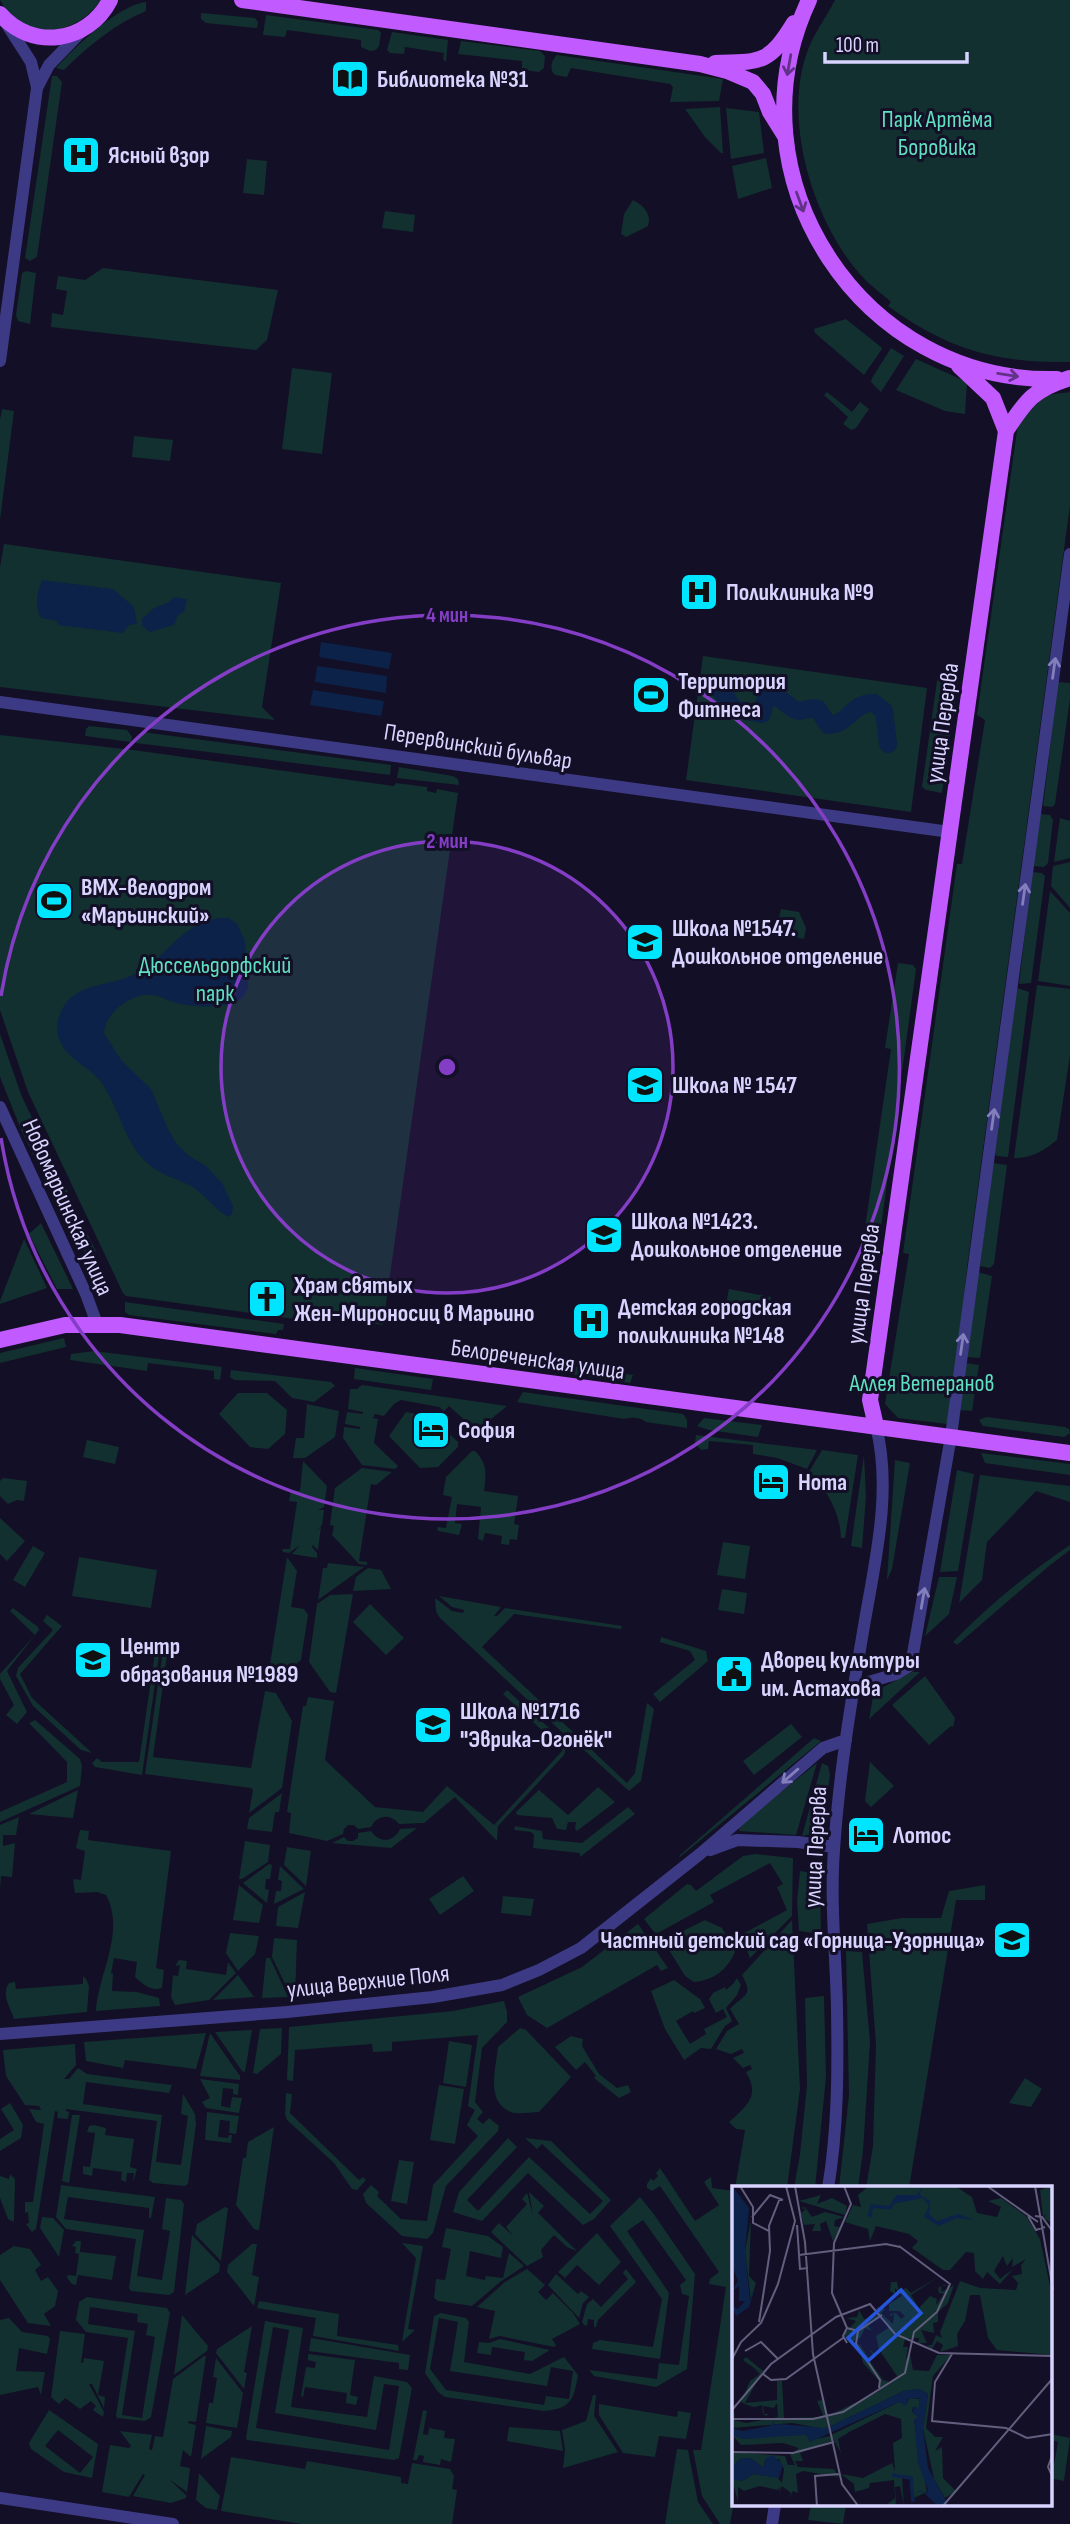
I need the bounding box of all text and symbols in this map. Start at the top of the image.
scale bar [825,21,967,65]
text: 100 m [836,33,879,58]
one-way arrow [782,53,795,76]
library icon: Библиотека №31 [329,58,371,100]
place label: Библиотека №31 [377,65,529,94]
park label: Парк Артёма Боровика [882,105,992,162]
hospital icon: Ясный взор [60,134,102,176]
place label: Ясный взор [108,141,210,170]
one-way arrow [795,191,807,213]
one-way arrow [996,369,1019,382]
hospital icon: Поликлиника №9 [678,571,720,613]
place label: Поликлиника №9 [726,578,874,607]
text: 4 мин [426,603,468,628]
one-way arrow [1048,657,1061,680]
street label: улица Перерва [920,661,965,785]
place label: Территория Фитнеса [678,667,786,724]
sports icon: Территория Фитнеса [630,674,672,716]
street label: Перервинский бульвар [382,717,574,776]
text: 2 мин [426,829,468,854]
place label: BMX-велодром «Марьинский» [81,873,211,930]
sports icon: BMX-велодром «Марьинский» [33,880,75,922]
one-way arrow [1017,883,1030,905]
place label: Школа №1547. Дошкольное отделение [672,914,883,971]
school or university icon: Школа №1547. Дошкольное отделение [624,921,666,963]
park label: Дюссельдорфский парк [139,951,291,1008]
centre of rings [435,1055,459,1079]
school or university icon: Школа № 1547 [624,1064,666,1106]
place label: Школа № 1547 [672,1071,797,1100]
one-way arrow [987,1108,1000,1131]
street label: Новомарьинская улица [16,1114,119,1300]
place label: Школа №1423. Дошкольное отделение [631,1207,842,1264]
school or university icon: Школа №1423. Дошкольное отделение [583,1214,625,1256]
street label: улица Перерва [841,1222,886,1346]
place label: Храм святых Жен-Мироносиц в Марьино [293,1271,534,1328]
church icon: Храм святых Жен-Мироносиц в Марьино [246,1278,288,1320]
place label: Детская городская поликлиника №148 [618,1293,792,1350]
hospital icon: Детская городская поликлиника №148 [570,1300,612,1342]
street label: Белореченская улица [449,1333,627,1386]
one-way arrow [956,1334,969,1356]
park label: Аллея Ветеранов [848,1369,995,1398]
hotel icon: София [410,1409,452,1451]
place label: София [458,1416,515,1445]
hotel icon: Нота [750,1461,792,1503]
place label: Нота [798,1468,847,1497]
one-way arrow [917,1587,930,1610]
place label: Центр образования №1989 [120,1632,298,1689]
school or university icon: Центр образования №1989 [72,1639,114,1681]
place label: Дворец культуры им. Астахова [761,1646,920,1703]
public building icon: Дворец культуры им. Астахова [713,1653,755,1695]
place label: Школа №1716 "Эврика-Огонёк" [460,1697,612,1754]
school or university icon: Школа №1716 "Эврика-Огонёк" [412,1704,454,1746]
one-way arrow [781,1768,799,1784]
street label: улица Перерва [798,1786,833,1908]
hotel icon: Лотос [845,1814,887,1856]
place label: Лотос [892,1821,951,1850]
school or university icon: Частный детский сад «Горница-Узорница» [991,1919,1033,1961]
place label: Частный детский сад «Горница-Узорница» [600,1926,985,1955]
street label: улица Верхние Поля [285,1959,451,2004]
inset map [732,2186,1052,2506]

